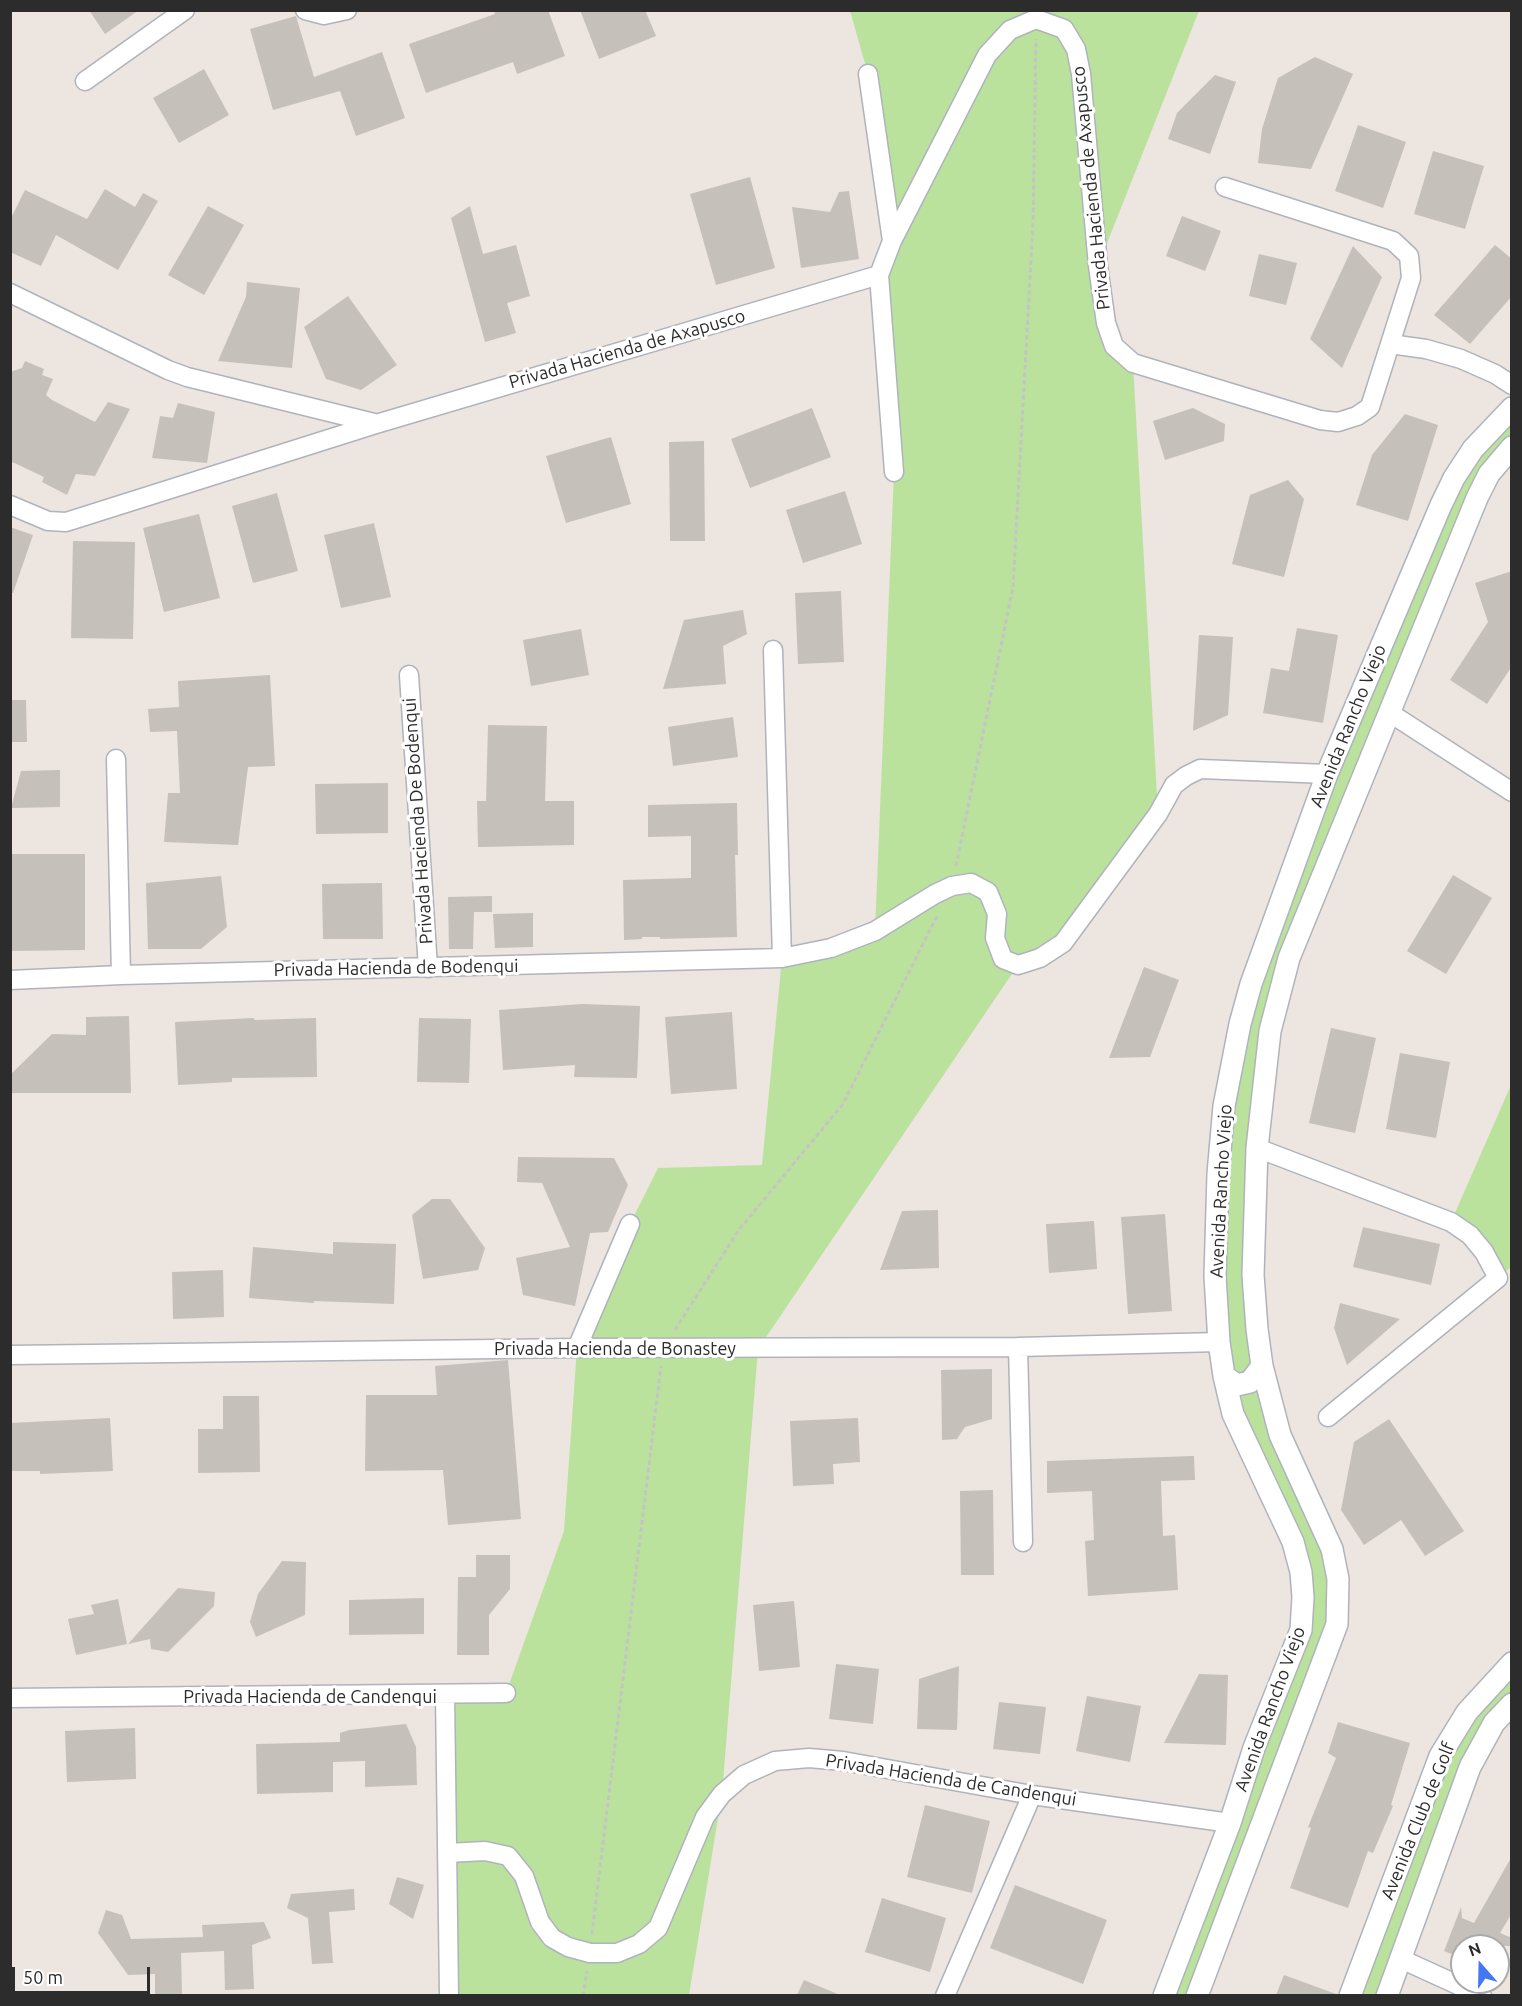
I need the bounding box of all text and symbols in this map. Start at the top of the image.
street label: Privada Hacienda de Axapusco [1067,65,1115,311]
street label: Privada Hacienda de Axapusco [506,305,748,393]
street label: Avenida Rancho Viejo [1305,641,1391,811]
street label: Privada Hacienda De Bodenqui [399,697,437,945]
street label: Privada Hacienda de Bodenqui [273,955,519,981]
street label: Avenida Rancho Viejo [1206,1104,1236,1278]
street label: Privada Hacienda de Bonastey [494,1338,736,1360]
street label: Avenida Rancho Viejo [1230,1624,1310,1794]
street label: Privada Hacienda de Candenqui [183,1686,437,1708]
street label: Avenida Club de Golf [1377,1739,1459,1903]
street label: Privada Hacienda de Candenqui [824,1749,1078,1811]
north arrow [1450,1934,1510,1994]
text: N [1466,1938,1483,1959]
scale bar [15,1955,153,1993]
text: 50 m [23,1967,63,1987]

